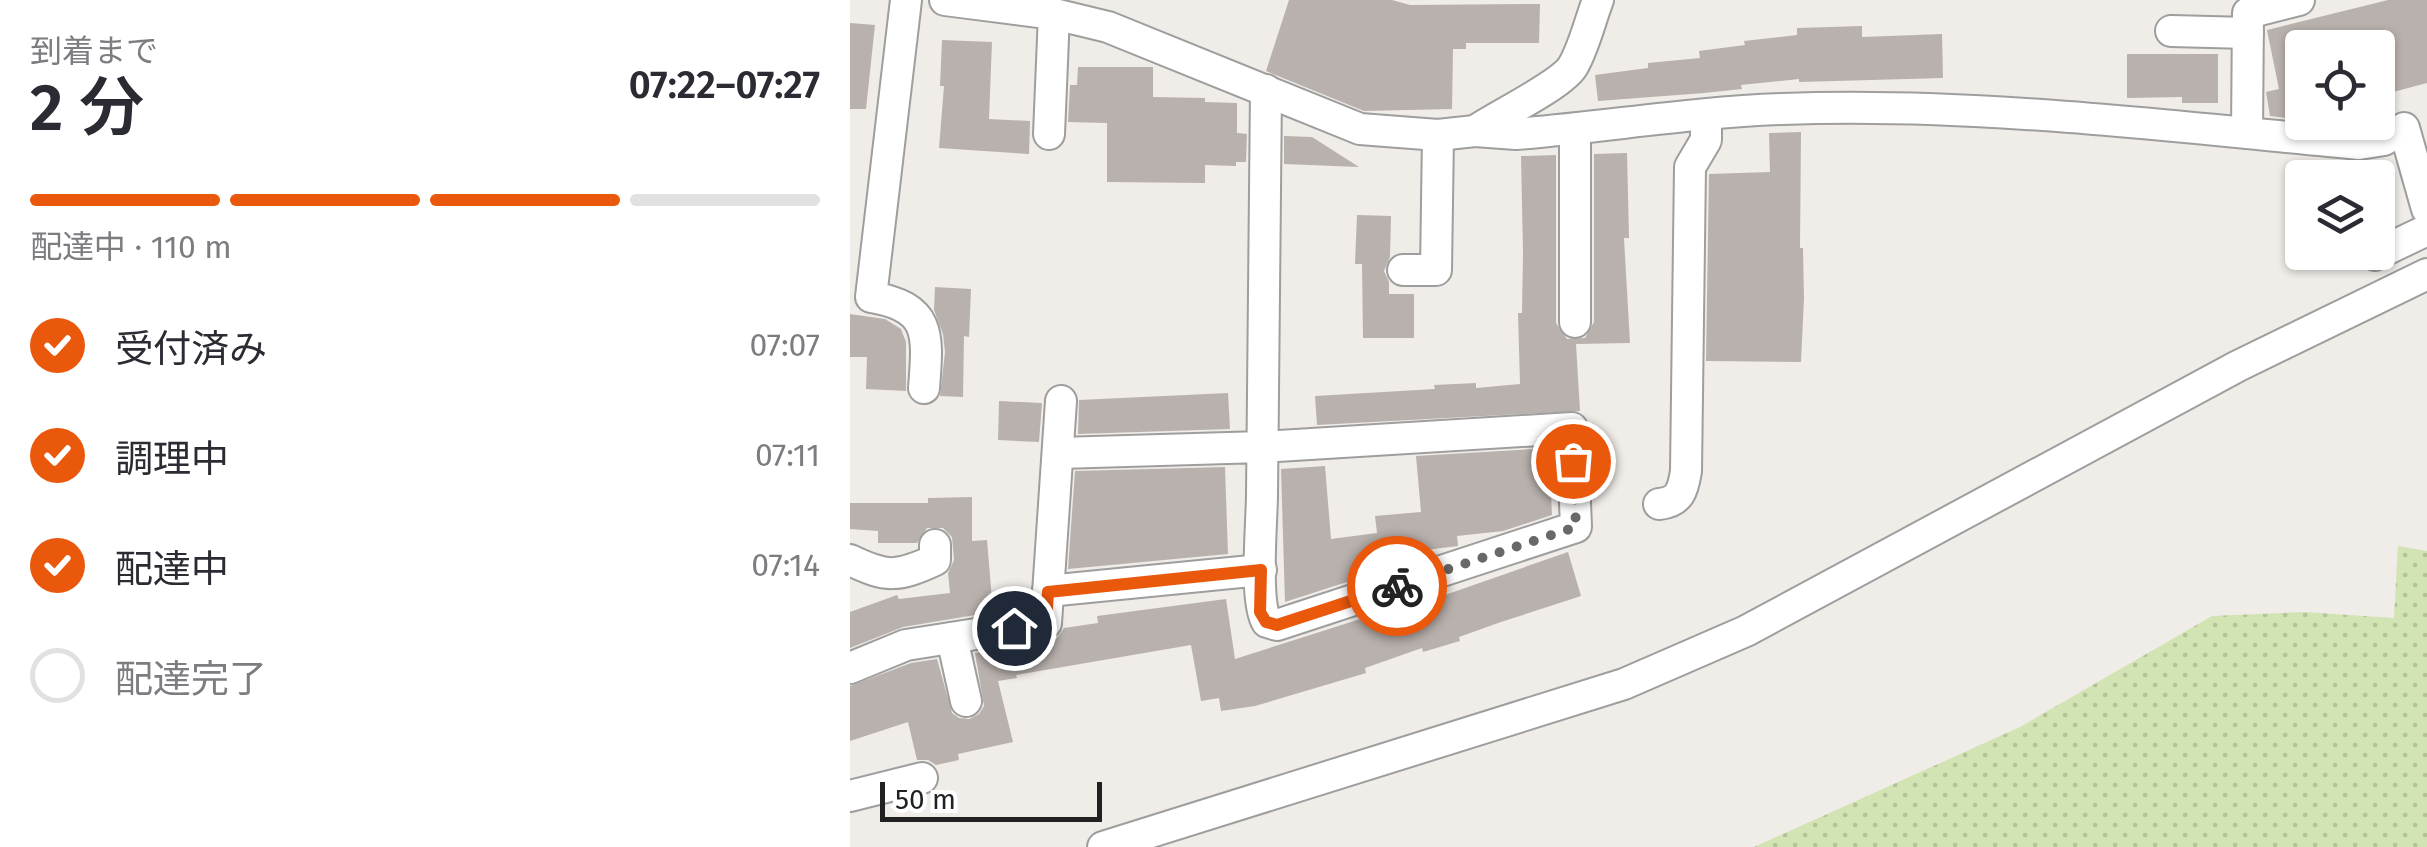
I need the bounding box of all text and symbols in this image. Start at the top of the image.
map controls [2285,30,2395,270]
button: locate [2285,30,2395,140]
text: 到着まで [30,32,158,70]
text: 07:22–07:27 [629,62,820,108]
text: 2 分 [30,69,144,147]
button: layers [2285,160,2395,270]
text: 配達中 · 110 m [30,228,232,266]
icon: check [30,318,85,373]
text: 受付済み [115,326,267,372]
text: 07:07 [749,326,820,364]
pin [1531,419,1616,504]
icon: check [30,428,85,483]
icon: bag [1546,434,1601,489]
text: 調理中 [115,436,229,482]
text: 07:11 [755,436,820,474]
courier [1347,536,1447,636]
icon: check [30,538,85,593]
text: 配達中 [115,546,229,592]
text: 07:14 [751,546,820,584]
icon: bike [1370,559,1425,614]
pin [972,586,1057,671]
icon: home [987,601,1042,656]
text: 配達完了 [115,656,267,702]
scale bar [880,777,1102,822]
text: 50 m [895,783,956,816]

